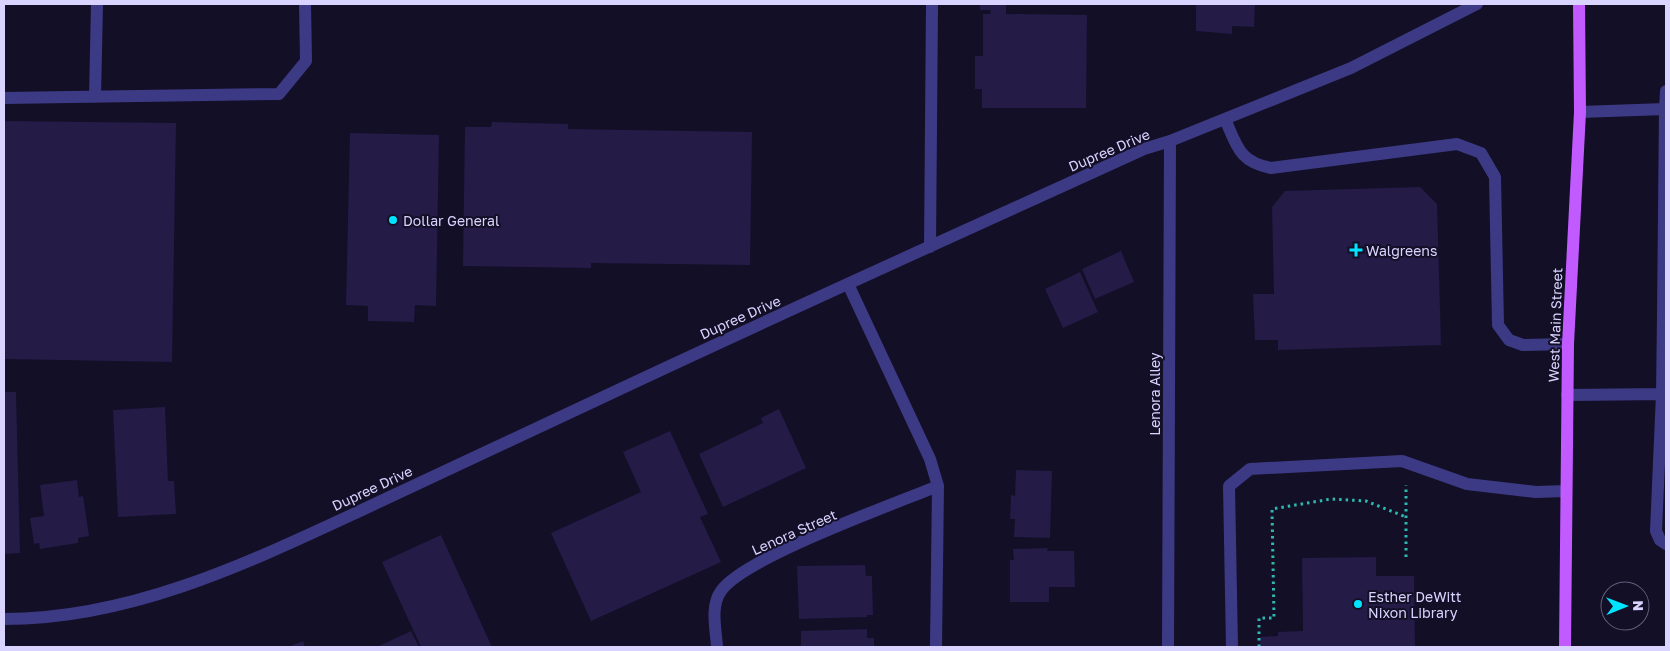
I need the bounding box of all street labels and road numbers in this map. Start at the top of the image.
street label: Dupree Drive [1066,125,1152,175]
street label: West Main Street [1545,267,1565,383]
street label: Dupree Drive [697,292,783,342]
street label: Lenora Alley [1146,352,1163,436]
street label: Dupree Drive [329,462,415,514]
street label: Lenora Street [749,506,839,558]

